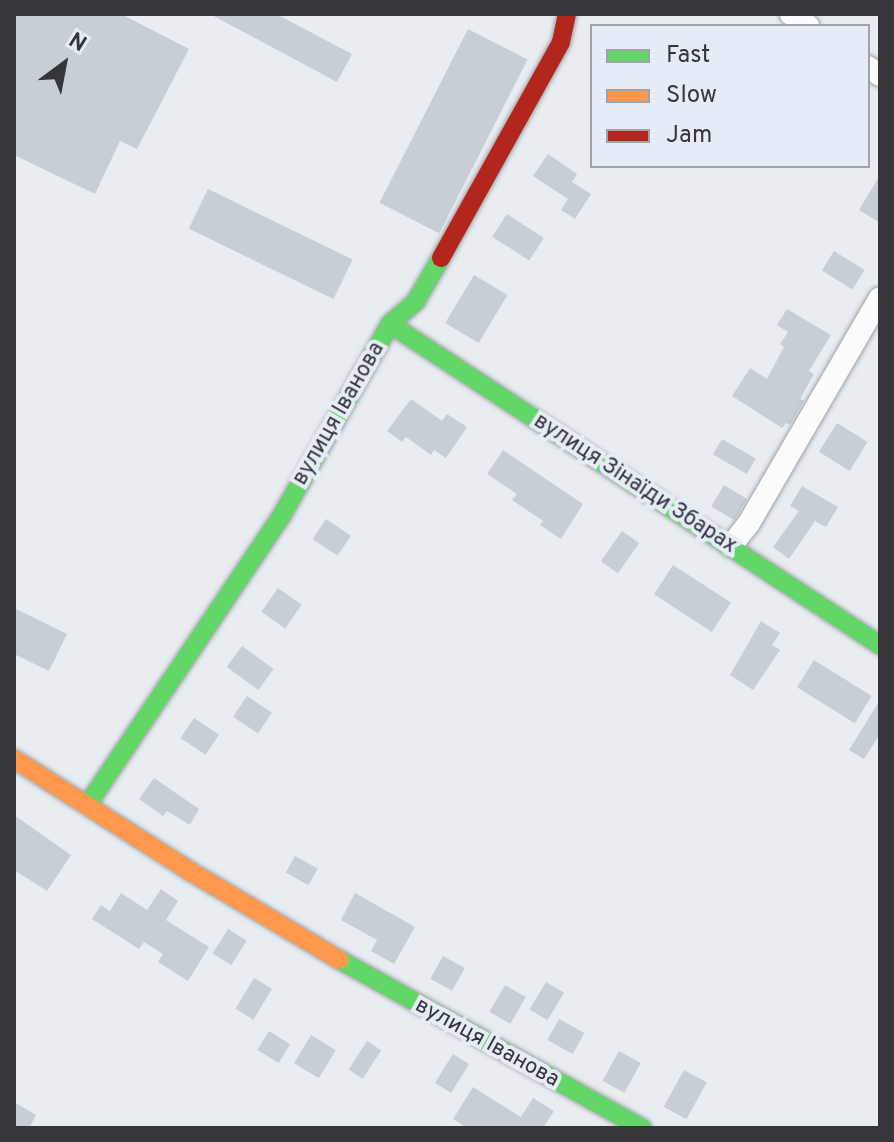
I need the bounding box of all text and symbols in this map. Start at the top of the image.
north arrow [24,24,104,104]
legend [590,24,870,168]
text: N [63,28,91,59]
text: Fast [666,41,710,71]
text: Slow [666,81,717,111]
text: Jam [666,121,712,151]
street label: вулиця Іванова [287,338,391,490]
street label: вулиця Зінаїди Збарах [528,408,742,560]
street label: вулиця Іванова [410,992,564,1094]

